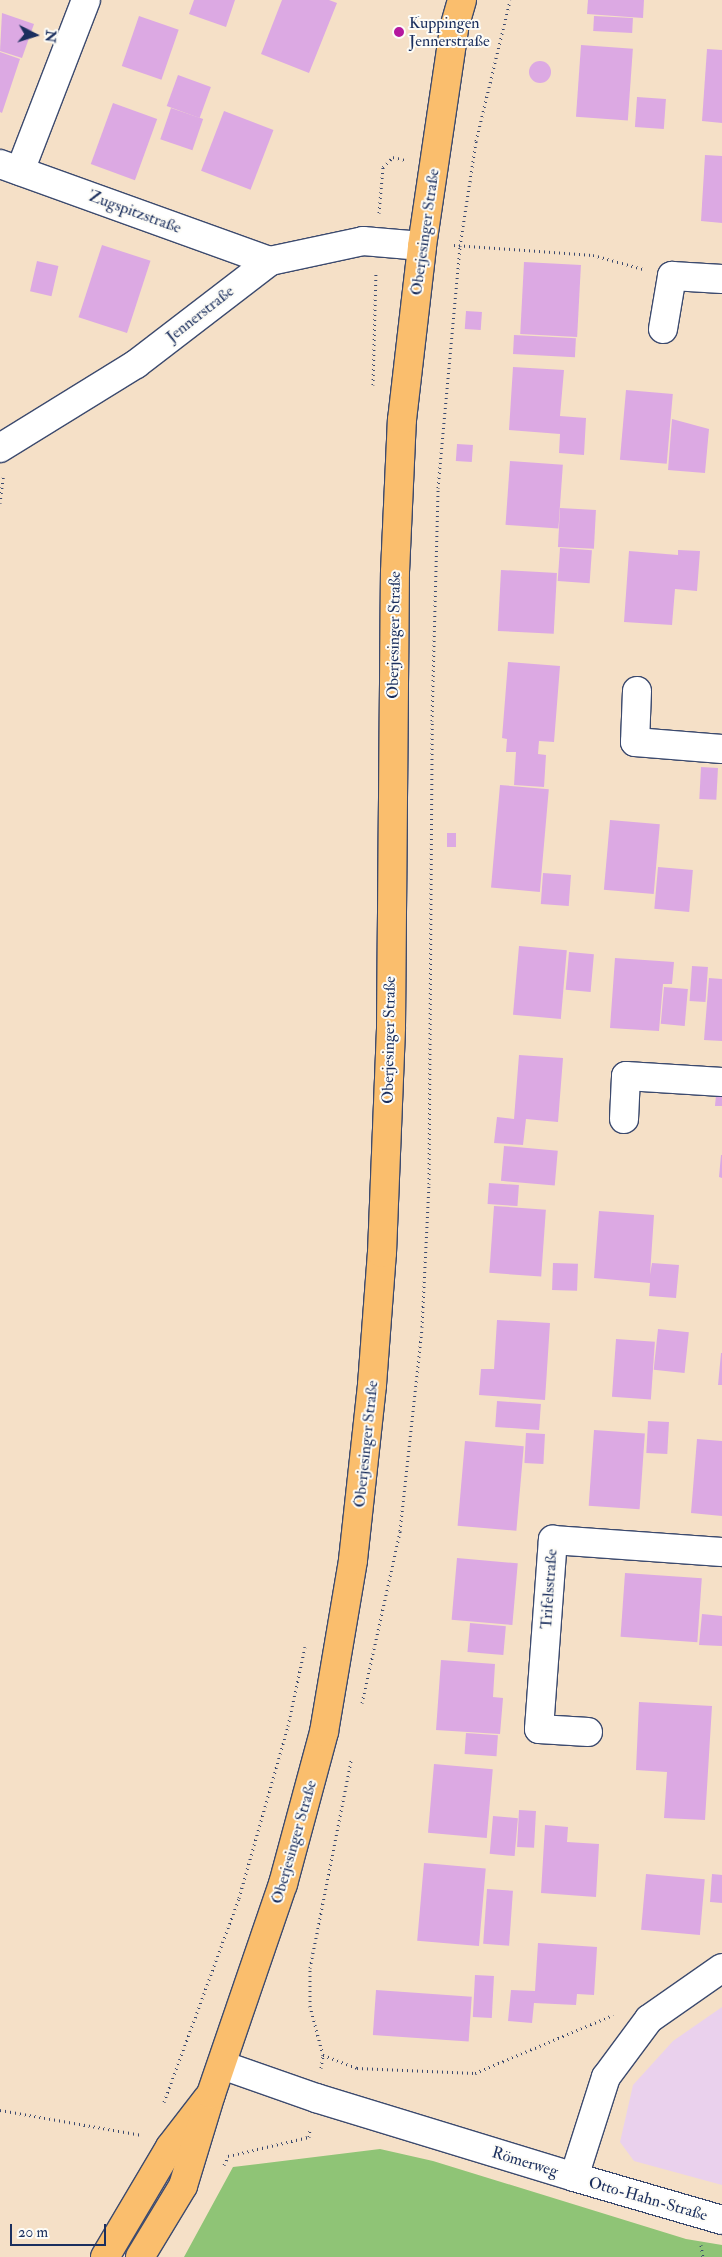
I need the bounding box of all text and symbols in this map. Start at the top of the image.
north arrow [10,10,60,60]
place label: Kuppingen Jennerstraße [409,13,490,51]
marker: Kuppingen Jennerstraße [393,26,405,38]
text: N [41,29,59,43]
street label: Oberjesinger Straße [407,167,443,297]
street label: Zugspitzstraße [86,186,184,238]
street label: Jennerstraße [162,282,238,346]
street label: Oberjesinger Straße [383,571,405,699]
street label: Oberjesinger Straße [378,976,400,1104]
street label: Oberjesinger Straße [350,1379,382,1509]
street label: Trifelsstraße [537,1548,561,1630]
street label: Oberjesinger Straße [267,1778,321,1906]
street label: Römerweg [490,2143,560,2181]
street label: Otto-Hahn-Straße [586,2173,710,2225]
scale bar [12,2214,109,2246]
text: 20 m [18,2223,48,2242]

